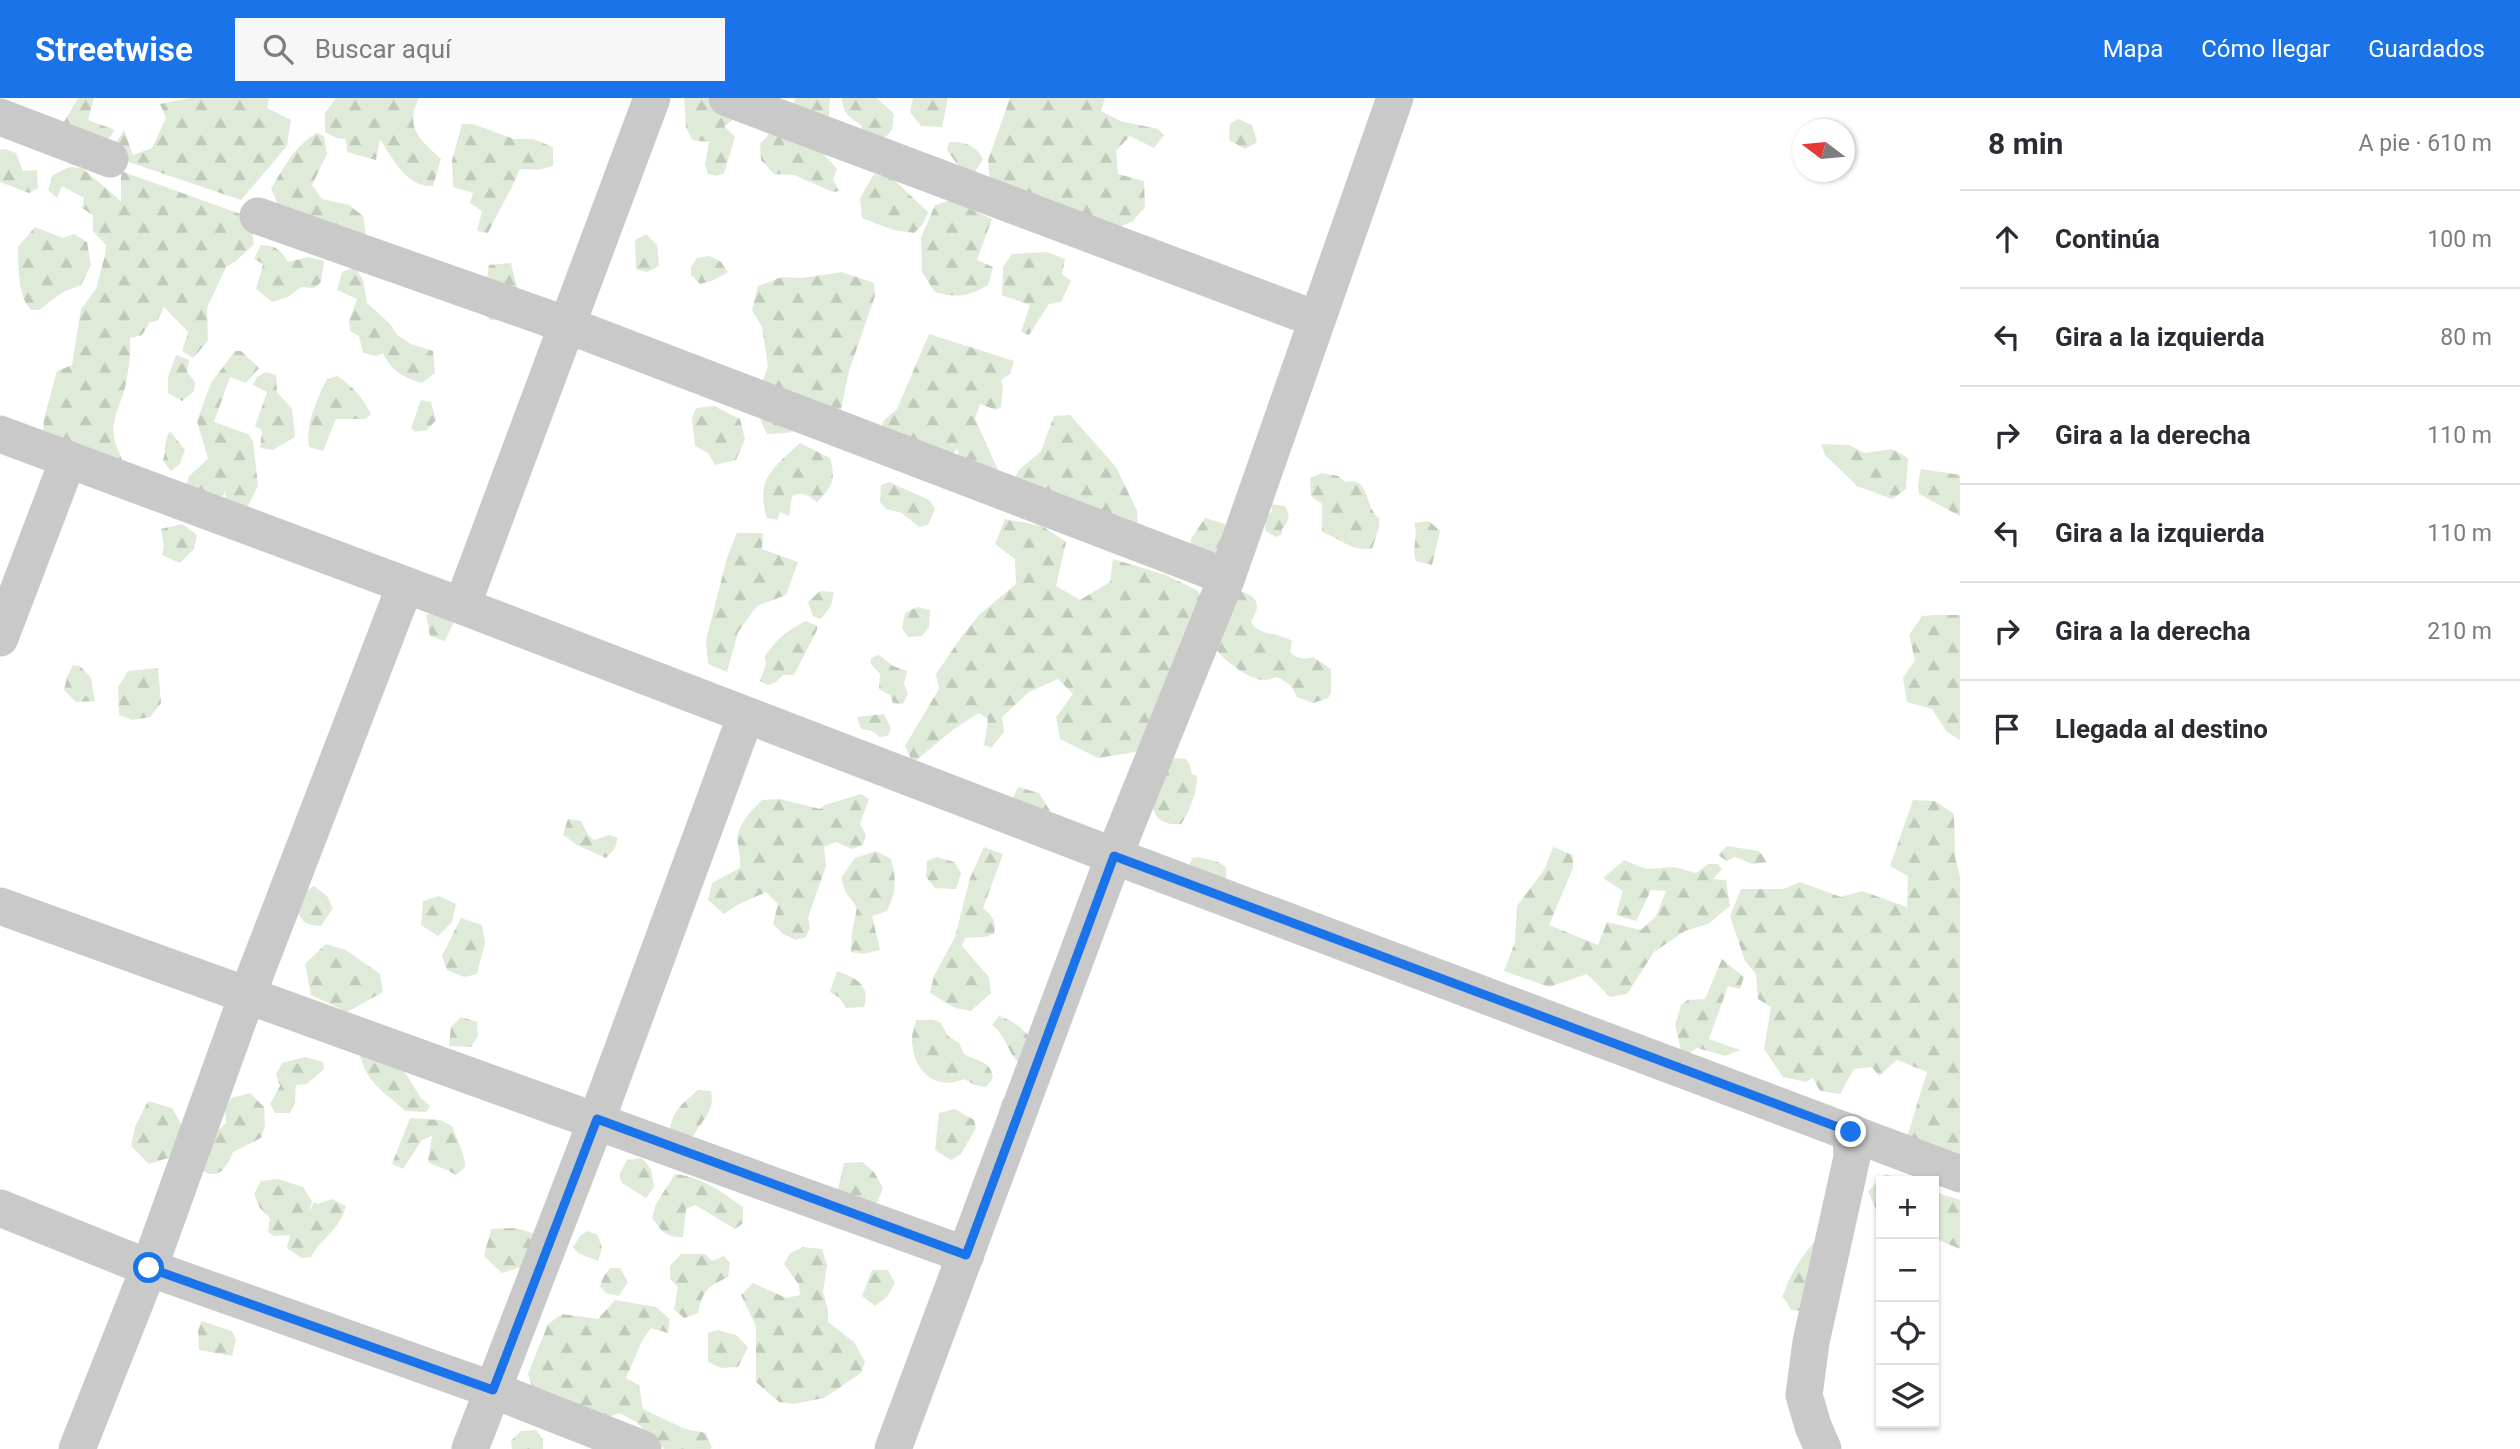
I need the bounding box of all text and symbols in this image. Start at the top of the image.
search box [235,18,725,81]
text: Streetwise [35,30,193,69]
icon: search [259,30,297,68]
text: Buscar aquí [315,34,451,64]
text: Mapa [2103,35,2163,63]
text: Cómo llegar [2201,35,2330,63]
text: Guardados [2368,35,2485,63]
north arrow [1792,119,1855,182]
text: 8 min [1988,126,2063,161]
text: A pie · 610 m [2359,130,2492,157]
icon: ahead [1988,220,2026,258]
text: Continúa [2055,224,2160,254]
text: 100 m [2427,226,2492,253]
icon: left [1988,318,2026,356]
text: Gira a la izquierda [2055,322,2265,352]
text: 80 m [2440,324,2492,351]
icon: right [1988,416,2026,454]
text: Gira a la derecha [2055,420,2251,450]
text: 110 m [2427,422,2492,449]
icon: left [1988,514,2026,552]
text: Gira a la izquierda [2055,518,2265,548]
text: 110 m [2427,520,2492,547]
icon: right [1988,612,2026,650]
text: Gira a la derecha [2055,616,2251,646]
text: 210 m [2427,618,2492,645]
icon: arrive [1988,710,2026,748]
text: Llegada al destino [2055,714,2268,744]
route end [1835,1116,1866,1147]
map controls [1876,1176,1939,1428]
button: + [1876,1176,1939,1239]
button: − [1876,1239,1939,1302]
route start [133,1252,164,1283]
button: locate [1876,1302,1939,1365]
button: layers [1876,1365,1939,1428]

